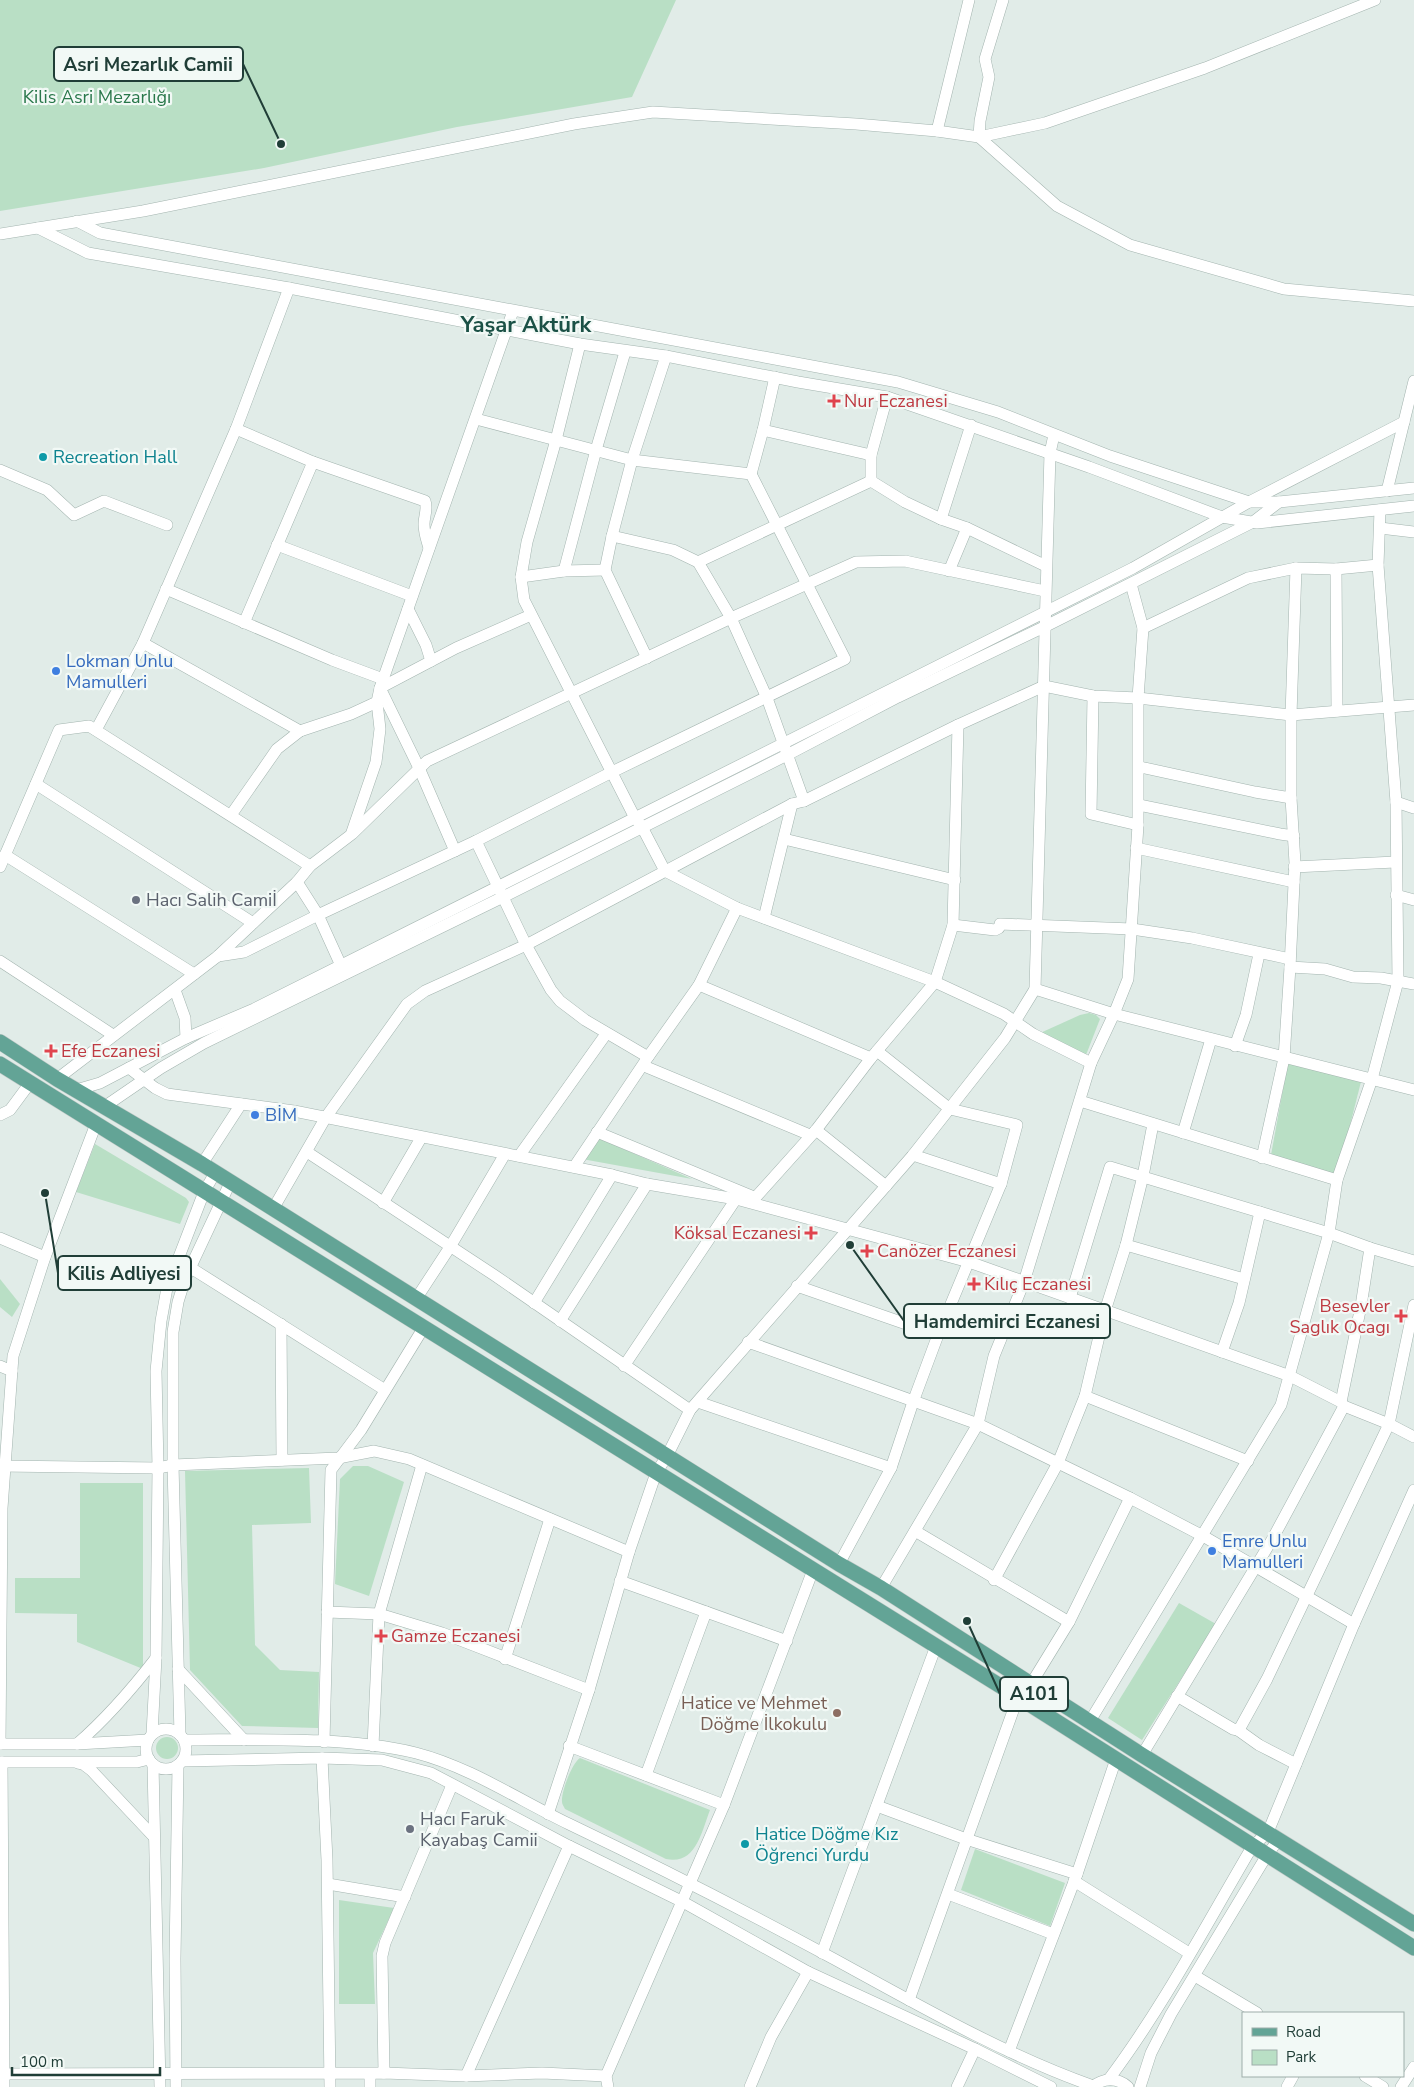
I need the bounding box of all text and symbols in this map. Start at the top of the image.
callout: Asri Mezarlık Camii [54,47,243,81]
text: Asri Mezarlık Camii [63,52,233,78]
park label: Kilis Asri Mezarlığı [23,85,171,109]
district label: Yaşar Aktürk [460,310,593,340]
place label: Nur Eczanesi [844,389,948,413]
marker: Nur Eczanesi [828,395,840,407]
place label: Recreation Hall [53,445,178,469]
marker: Recreation Hall [37,451,49,463]
place label: Lokman Unlu Mamulleri [66,649,173,694]
marker: Lokman Unlu Mamulleri [50,665,62,677]
place label: Hacı Salih Camiİ [146,888,277,912]
marker: Hacı Salih Camiİ [130,894,142,906]
place label: Efe Eczanesi [61,1039,161,1063]
marker: Efe Eczanesi [45,1045,57,1057]
place label: BİM [265,1103,297,1127]
marker: BİM [249,1109,261,1121]
place label: Köksal Eczanesi [674,1221,801,1245]
marker: Köksal Eczanesi [805,1227,817,1239]
place label: Canözer Eczanesi [877,1239,1016,1263]
marker: Canözer Eczanesi [861,1245,873,1257]
callout: Kilis Adliyesi [58,1256,191,1290]
text: Kilis Adliyesi [67,1261,181,1287]
place label: Kılıç Eczanesi [984,1272,1091,1296]
marker: Kılıç Eczanesi [968,1278,980,1290]
place label: Besevler Saglık Ocagı [1289,1294,1391,1339]
callout: Hamdemirci Eczanesi [904,1304,1110,1338]
text: Hamdemirci Eczanesi [914,1309,1100,1335]
marker: Besevler Saglık Ocagı [1394,1309,1408,1323]
place label: Emre Unlu Mamulleri [1222,1529,1307,1574]
marker: Emre Unlu Mamulleri [1206,1545,1218,1557]
place label: Gamze Eczanesi [391,1624,521,1648]
marker: Gamze Eczanesi [375,1630,387,1642]
callout: A101 [1000,1677,1068,1711]
text: A101 [1010,1681,1058,1707]
place label: Hatice ve Mehmet Döğme İlkokulu [681,1691,828,1736]
marker: Hatice ve Mehmet Döğme İlkokulu [831,1707,843,1719]
place label: Hacı Faruk Kayabaş Camii [420,1807,538,1852]
place label: Hatice Döğme Kız Öğrenci Yurdu [755,1822,898,1867]
marker: Hacı Faruk Kayabaş Camii [404,1823,416,1835]
marker: Hatice Döğme Kız Öğrenci Yurdu [739,1838,751,1850]
legend [1242,2012,1404,2077]
text: Road [1286,2022,1321,2042]
scale bar [12,2044,160,2076]
text: Park [1286,2047,1316,2067]
text: 100 m [20,2052,64,2072]

